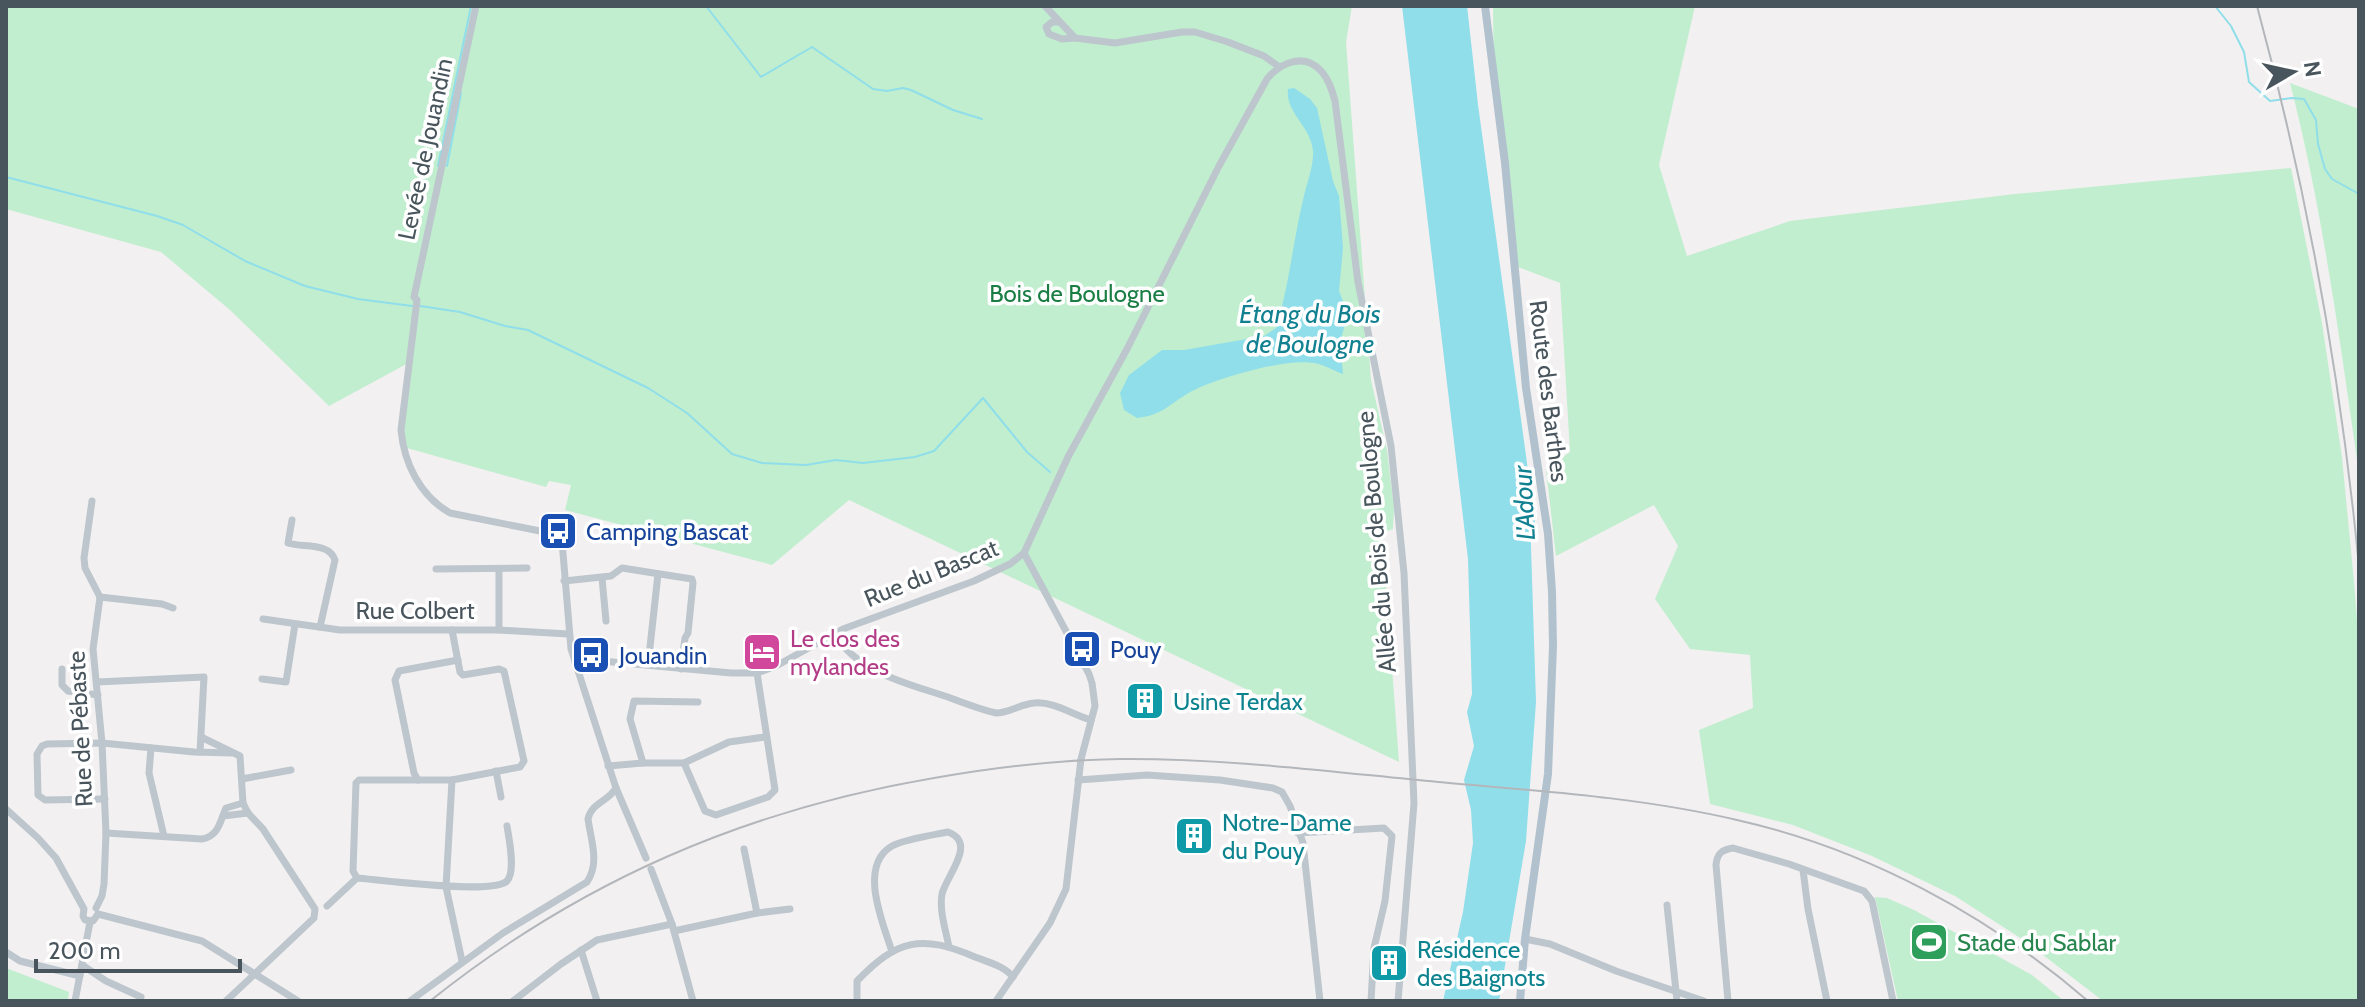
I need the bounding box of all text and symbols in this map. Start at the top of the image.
north arrow [2253,32,2333,112]
street label: Levée de Jouandin [392,56,458,242]
text: N [2298,59,2327,79]
park label: Bois de Boulogne [989,279,1165,308]
water label: Étang du Bois de Boulogne [1239,298,1381,360]
street label: Route des Barthes [1523,298,1575,484]
street label: Allée du Bois de Boulogne [1350,410,1402,674]
water label: L'Adour [1506,464,1542,541]
bus stop icon: Camping Bascat [537,510,579,552]
place label: Camping Bascat [586,517,749,546]
street label: Rue du Bascat [860,533,1002,613]
street label: Rue Colbert [355,596,475,625]
place label: Le clos des mylandes [790,624,900,681]
bus stop icon: Pouy [1061,628,1103,670]
hotel icon: Le clos des mylandes [741,631,783,673]
bus stop icon: Jouandin [570,634,612,676]
place label: Pouy [1110,635,1161,664]
place label: Jouandin [618,641,707,670]
street label: Rue de Pébaste [61,650,99,808]
building icon: Usine Terdax [1124,680,1166,722]
place label: Usine Terdax [1173,687,1303,716]
place label: Notre-Dame du Pouy [1222,808,1352,865]
building icon: Notre-Dame du Pouy [1173,815,1215,857]
sports icon: Stade du Sablar [1908,921,1950,963]
scale bar [36,923,240,973]
place label: Stade du Sablar [1957,928,2117,957]
place label: Résidence des Baignots [1417,935,1545,992]
text: 200 m [48,936,121,965]
building icon: Résidence des Baignots [1368,942,1410,984]

